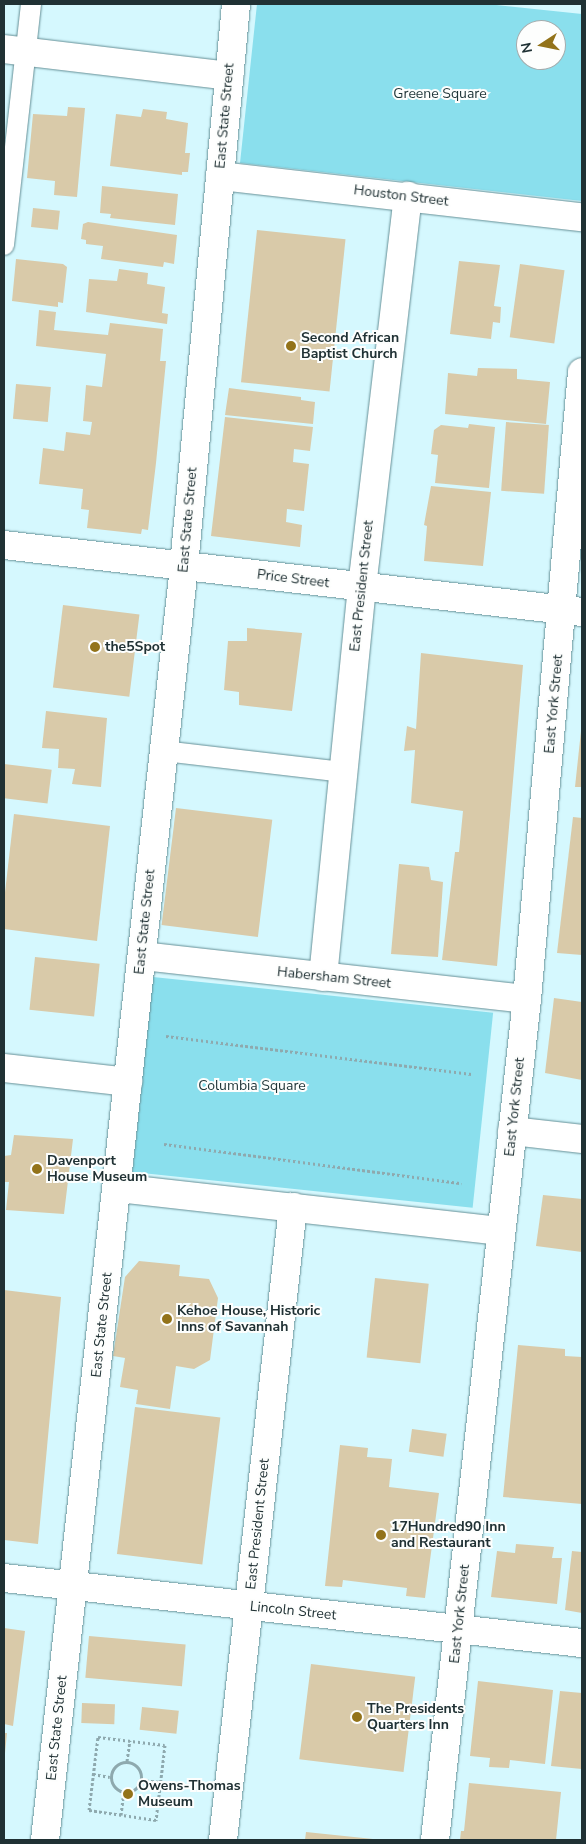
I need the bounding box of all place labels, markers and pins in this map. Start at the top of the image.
place label: Second African Baptist Church [301,330,399,362]
marker: Second African Baptist Church [285,340,297,352]
place label: the5Spot [105,639,165,655]
marker: the5Spot [89,641,101,653]
place label: Davenport House Museum [47,1153,147,1186]
marker: Davenport House Museum [31,1163,43,1175]
place label: Kehoe House, Historic Inns of Savannah [177,1303,320,1335]
marker: Kehoe House, Historic Inns of Savannah [161,1313,173,1325]
place label: 17Hundred90 Inn and Restaurant [391,1519,506,1551]
marker: 17Hundred90 Inn and Restaurant [375,1529,387,1541]
place label: The Presidents Quarters Inn [367,1701,464,1734]
marker: The Presidents Quarters Inn [351,1711,363,1723]
place label: Owens-Thomas Museum [138,1778,241,1810]
marker: Owens-Thomas Museum [122,1788,134,1800]

